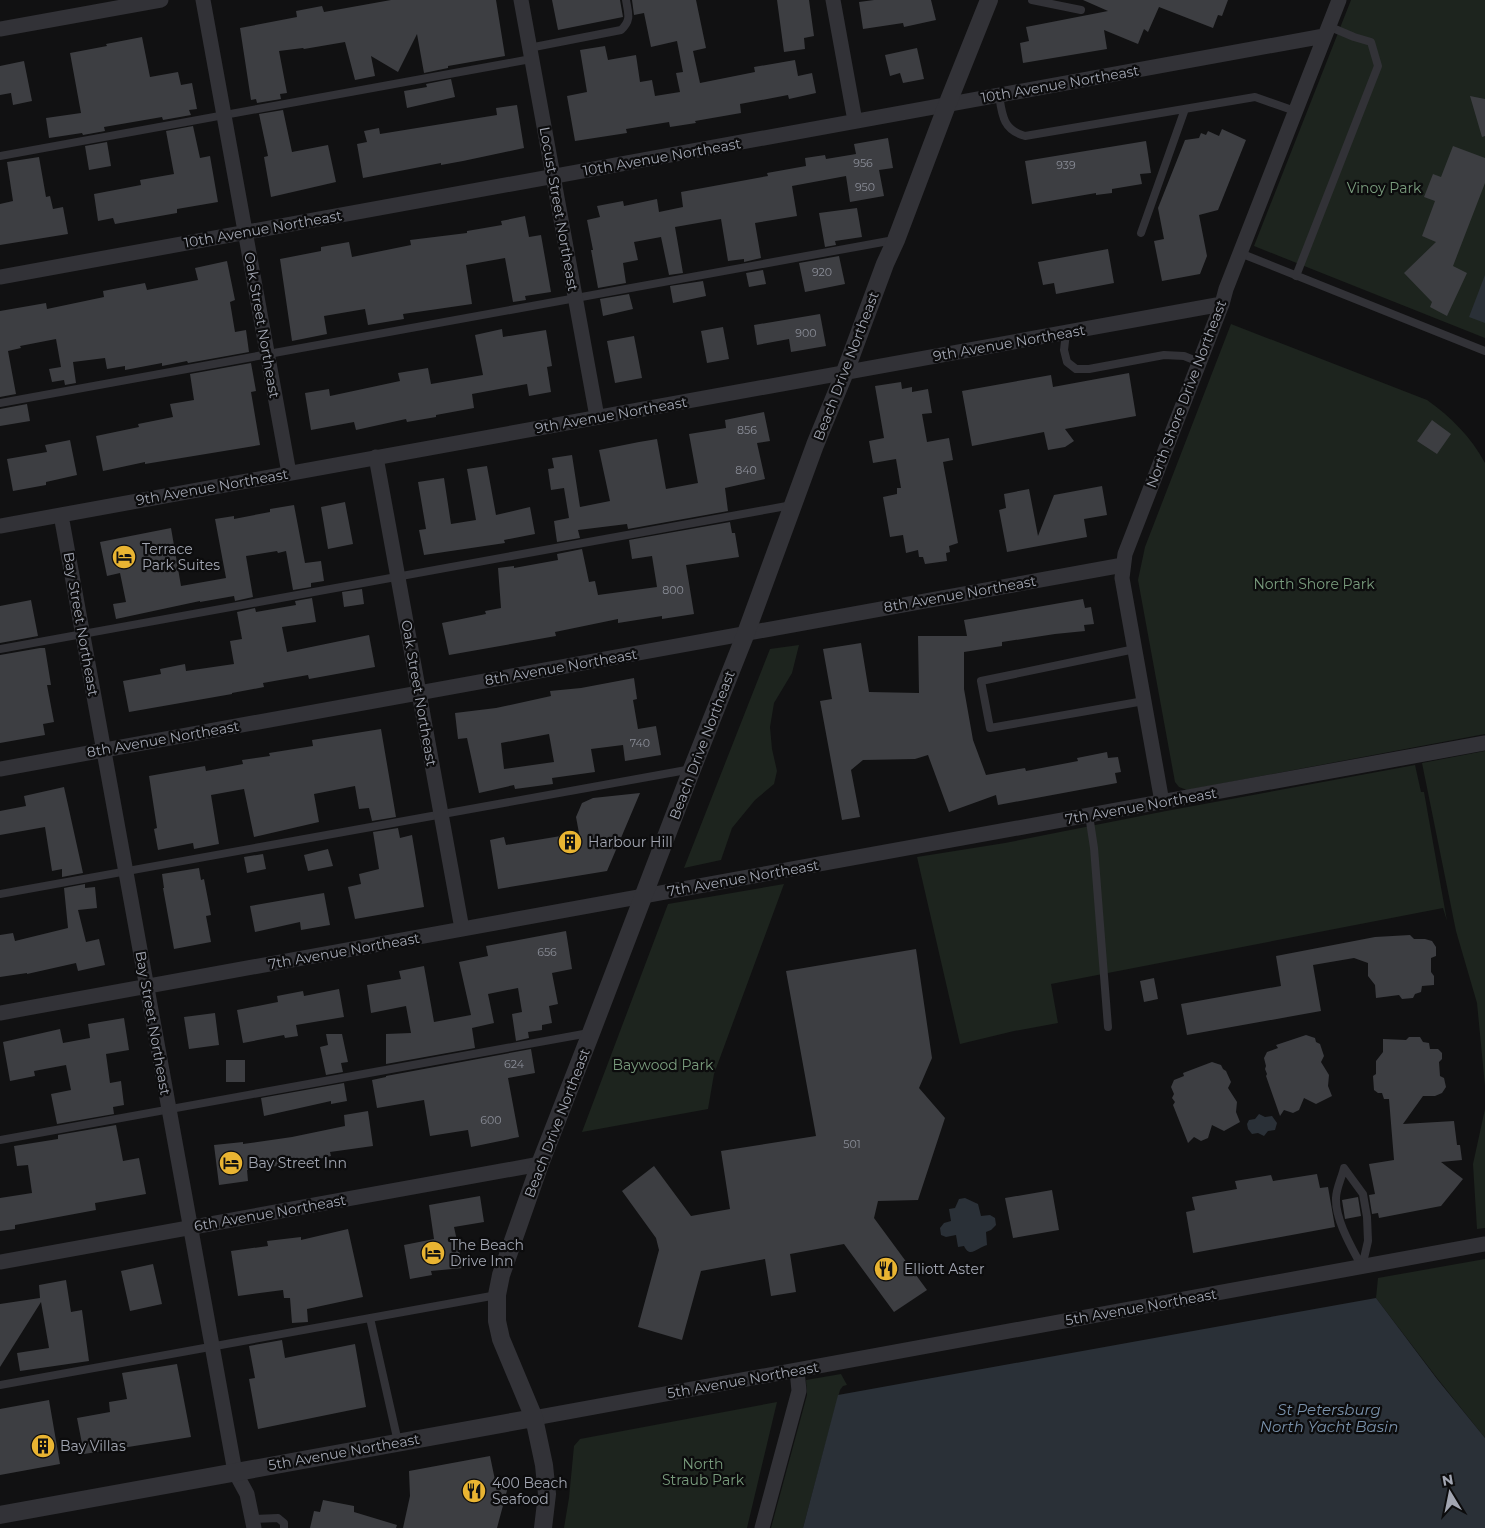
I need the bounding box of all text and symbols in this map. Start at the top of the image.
street label: 10th Avenue Northeast [980,61,1141,107]
street label: Locust Street Northeast [536,125,582,293]
street label: 10th Avenue Northeast [582,134,743,180]
house number: 956 [853,156,873,170]
house number: 939 [1056,158,1076,172]
park label: Vinoy Park [1347,179,1422,197]
house number: 950 [855,180,875,194]
street label: 10th Avenue Northeast [183,206,344,252]
street label: Oak Street Northeast [240,250,284,400]
house number: 920 [812,265,832,279]
street label: Beach Drive Northeast [809,289,883,443]
street label: North Shore Drive Northeast [1142,297,1230,490]
street label: 9th Avenue Northeast [932,321,1087,365]
house number: 900 [795,326,817,340]
street label: 9th Avenue Northeast [534,393,689,437]
house number: 856 [737,423,757,437]
house number: 840 [735,463,757,477]
street label: 9th Avenue Northeast [135,465,290,509]
place label: Terrace Park Suites [142,540,220,574]
hotel icon: Terrace Park Suites [111,544,137,570]
street label: Bay Street Northeast [59,551,103,698]
street label: 8th Avenue Northeast [882,572,1038,616]
park label: North Shore Park [1253,575,1375,593]
house number: 800 [662,583,684,597]
street label: Oak Street Northeast [397,618,441,768]
street label: 8th Avenue Northeast [483,645,639,689]
street label: Beach Drive Northeast [665,668,739,822]
street label: 8th Avenue Northeast [85,717,241,761]
house number: 740 [630,736,650,750]
street label: 7th Avenue Northeast [1064,784,1218,828]
building icon: Harbour Hill [557,829,583,855]
place label: Harbour Hill [588,833,673,851]
street label: 7th Avenue Northeast [666,856,820,900]
street label: 7th Avenue Northeast [267,929,421,973]
house number: 656 [537,945,557,959]
street label: Bay Street Northeast [131,950,175,1097]
street label: Beach Drive Northeast [520,1046,594,1200]
park label: Baywood Park [613,1056,714,1074]
house number: 624 [504,1057,525,1071]
house number: 600 [480,1113,502,1127]
house number: 501 [843,1137,861,1151]
hotel icon: Bay Street Inn [218,1150,244,1176]
place label: Bay Street Inn [248,1154,347,1172]
street label: 6th Avenue Northeast [193,1191,348,1235]
place label: The Beach Drive Inn [450,1236,524,1270]
hotel icon: The Beach Drive Inn [420,1240,446,1266]
restaurant icon: Elliott Aster [873,1256,899,1282]
place label: Elliott Aster [904,1260,985,1278]
street label: 5th Avenue Northeast [1064,1285,1218,1329]
street label: 5th Avenue Northeast [666,1358,820,1402]
water label: St Petersburg North Yacht Basin [1260,1400,1398,1436]
street label: 5th Avenue Northeast [267,1430,421,1474]
building icon: Bay Villas [30,1433,56,1459]
place label: Bay Villas [60,1437,126,1455]
park label: North Straub Park [662,1455,745,1489]
north arrow [1425,1468,1475,1518]
text: N [1441,1470,1455,1490]
place label: 400 Beach Seafood [492,1474,568,1508]
restaurant icon: 400 Beach Seafood [461,1478,487,1504]

